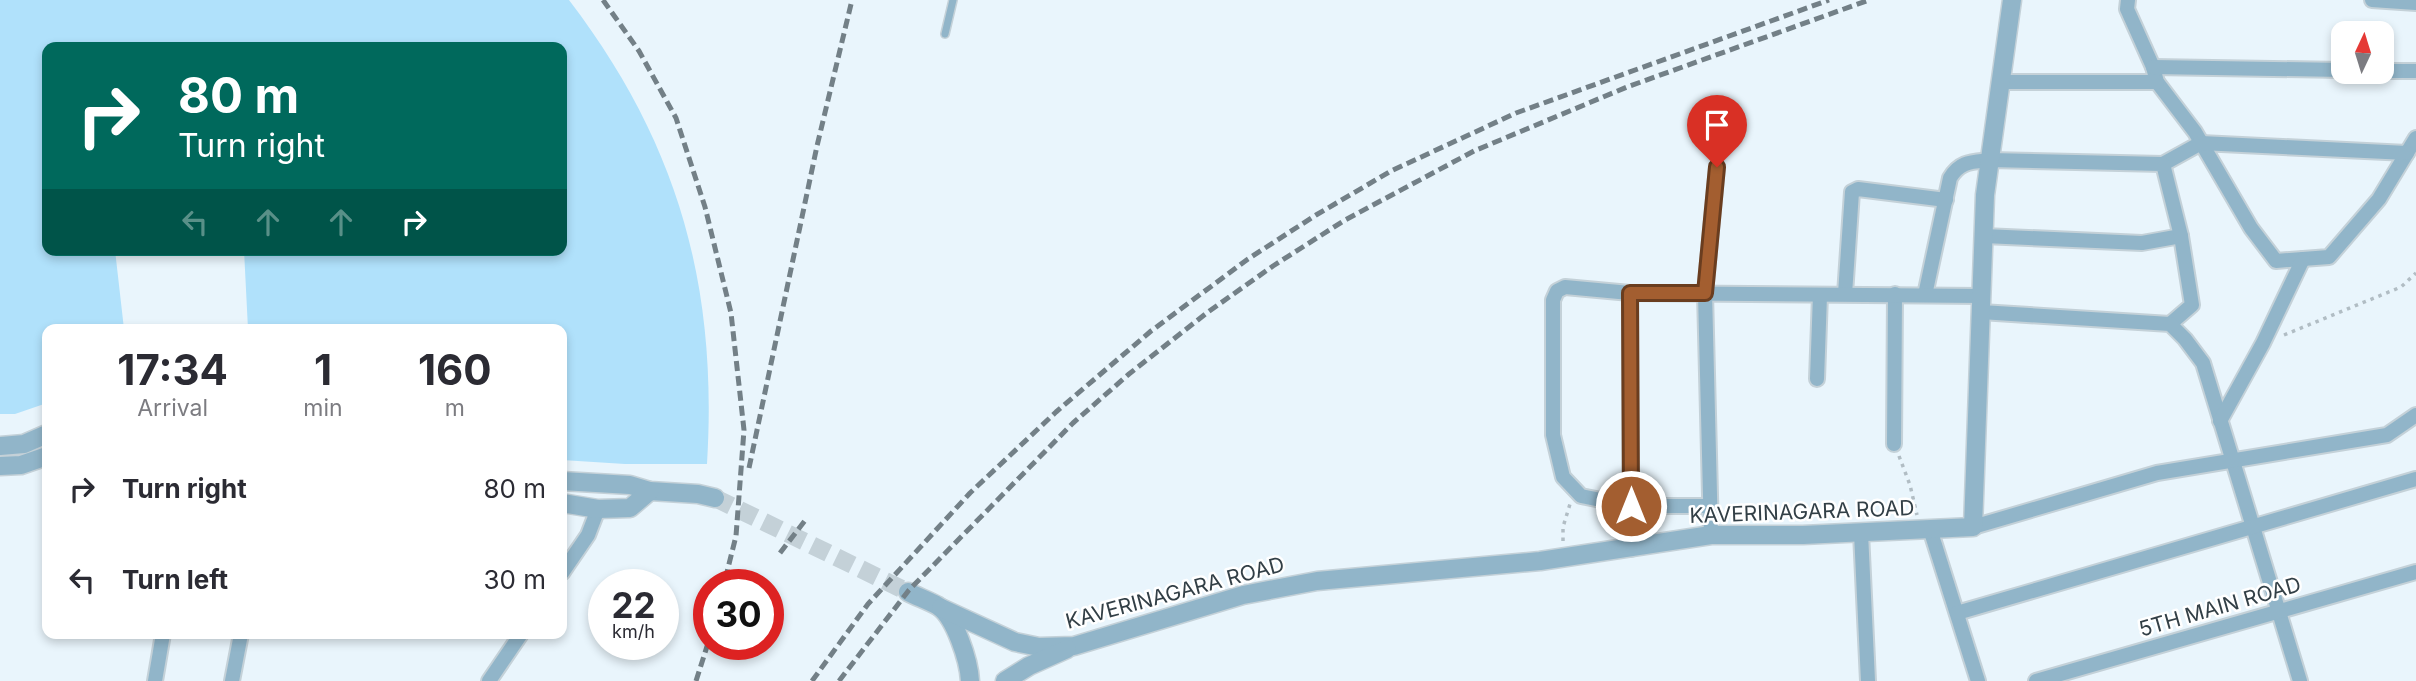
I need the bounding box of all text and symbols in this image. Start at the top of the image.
north arrow [2331,21,2394,84]
map controls [2331,21,2394,84]
text: 80 m [178,66,299,125]
icon: right [63,70,154,161]
pin [1687,95,1747,167]
icon: arrive [1698,106,1736,144]
text: Turn right [178,126,325,165]
icon: left [176,203,214,241]
icon: ahead [249,203,287,241]
icon: ahead [322,203,360,241]
icon: right [395,203,433,241]
text: 17:34 [117,344,228,395]
text: 1 [314,344,332,395]
text: 160 [418,344,492,395]
text: Arrival [137,394,208,422]
text: min [303,394,343,422]
text: m [445,394,465,422]
position arrow [1594,469,1668,543]
icon: right [63,470,101,508]
text: Turn right [122,473,247,504]
text: 80 m [483,473,546,504]
street label: KAVERINAGARA ROAD [1689,495,1915,528]
street label: KAVERINAGARA ROAD [1063,551,1287,634]
icon: left [63,561,101,599]
text: Turn left [122,564,228,595]
text: 30 m [483,564,546,595]
speed limit sign: 30 [693,569,784,660]
street label: 5TH MAIN ROAD [2136,571,2304,642]
text: 22 [611,584,656,626]
text: km/h [612,621,655,642]

